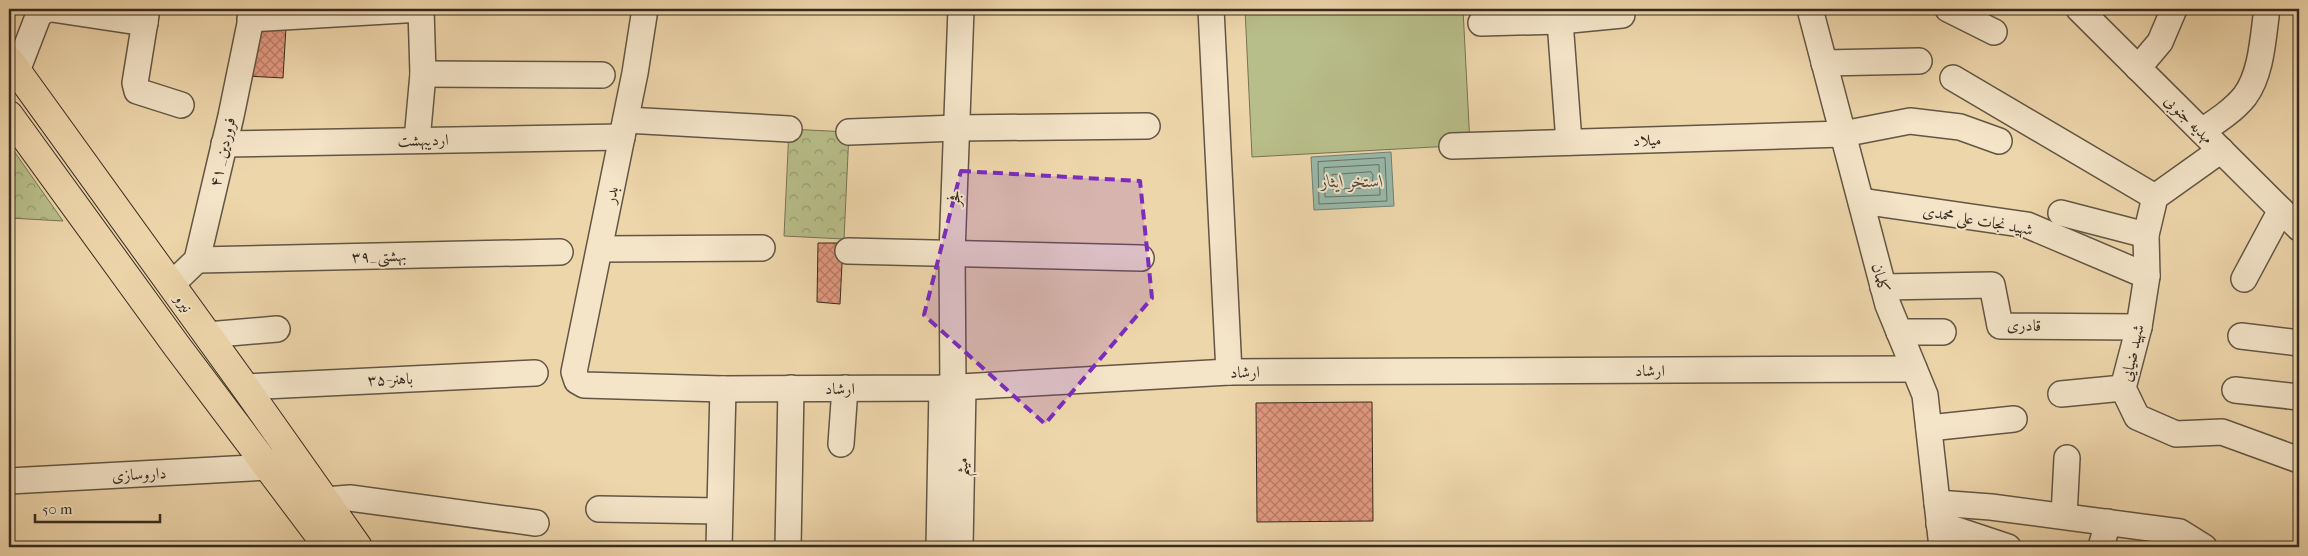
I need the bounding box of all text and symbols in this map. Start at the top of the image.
street label: مهدیه جنوبی [2159,91,2217,149]
street label: ۴۱ _فروردین [205,115,240,189]
street label: اردیبهشت [397,130,449,151]
street label: میلاد [1632,130,1662,150]
water label: استخر ایثار [1319,171,1384,193]
street label: بدر [600,185,622,207]
street label: فجر [944,190,965,208]
street label: شهید نجات علی محمدی [1921,201,2035,241]
street label: ۳۹_بهشتی [351,246,407,268]
street label: کلمان [1868,261,1894,295]
street label: نیرو [170,288,197,316]
street label: قادری [2007,315,2041,335]
street label: شهید ضیایی [2116,322,2149,384]
street label: ارشاد [1635,361,1665,380]
street label: ارشاد [1230,362,1260,382]
street label: ۳۵-باهنر [367,369,413,389]
street label: ارشاد [825,379,855,398]
street label: میثم [952,457,979,477]
street label: داروسازی [111,463,167,485]
scale bar [35,491,160,523]
text: 50 m [42,500,73,518]

